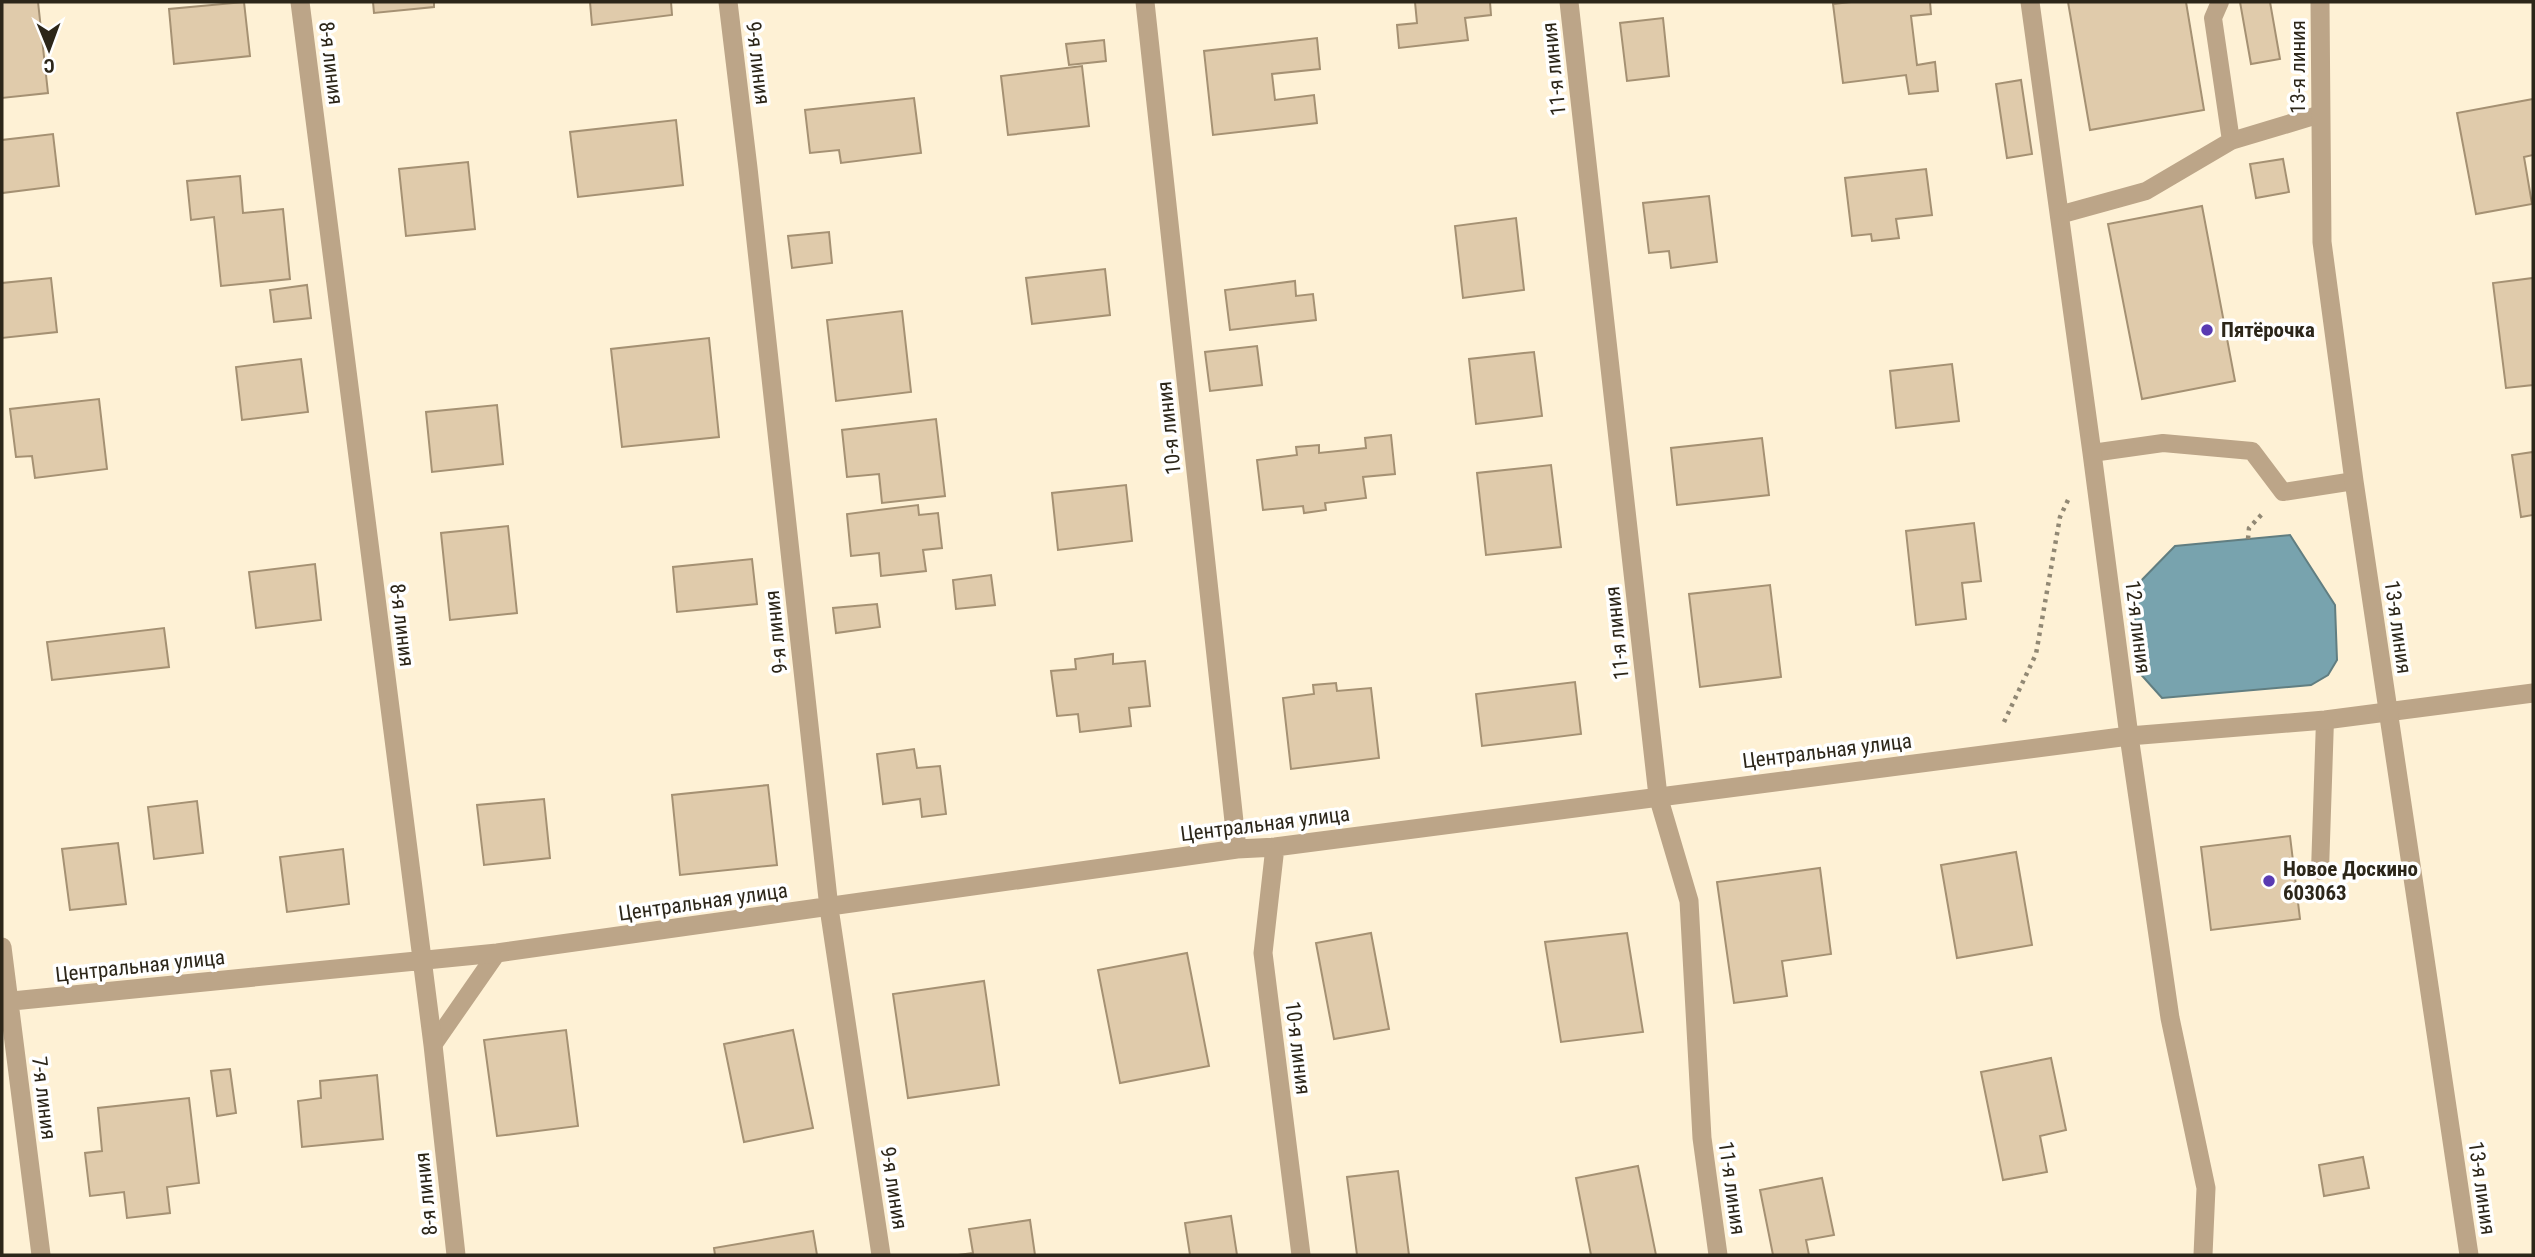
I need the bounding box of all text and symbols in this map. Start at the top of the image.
north arrow [14,14,84,84]
street label: 8-я линия [314,20,348,106]
street label: 9-я линия [741,20,775,106]
street label: 13-я линия [2286,20,2310,114]
street label: 11-я линия [1537,21,1571,117]
text: С [44,54,55,77]
place label: Пятёрочка [2221,318,2315,342]
marker: Пятёрочка [2199,322,2215,338]
street label: 10-я линия [1152,380,1186,476]
street label: 12-я линия [2120,579,2156,675]
street label: 13-я линия [2380,579,2416,675]
street label: 8-я линия [385,582,419,668]
street label: 11-я линия [1600,585,1634,681]
street label: 9-я линия [760,589,792,675]
street label: Центральная улица [1741,729,1913,773]
street label: Центральная улица [1179,802,1351,846]
place label: Новое Доскино 603063 [2283,857,2418,905]
marker: Новое Доскино 603063 [2261,873,2277,889]
street label: Центральная улица [617,878,789,926]
street label: Центральная улица [54,945,226,987]
street label: 10-я линия [1280,1000,1316,1096]
street label: 7-я линия [27,1055,61,1141]
street label: 11-я линия [1714,1140,1750,1236]
street label: 13-я линия [2464,1140,2500,1236]
street label: 9-я линия [876,1145,912,1231]
street label: 8-я линия [410,1151,442,1237]

